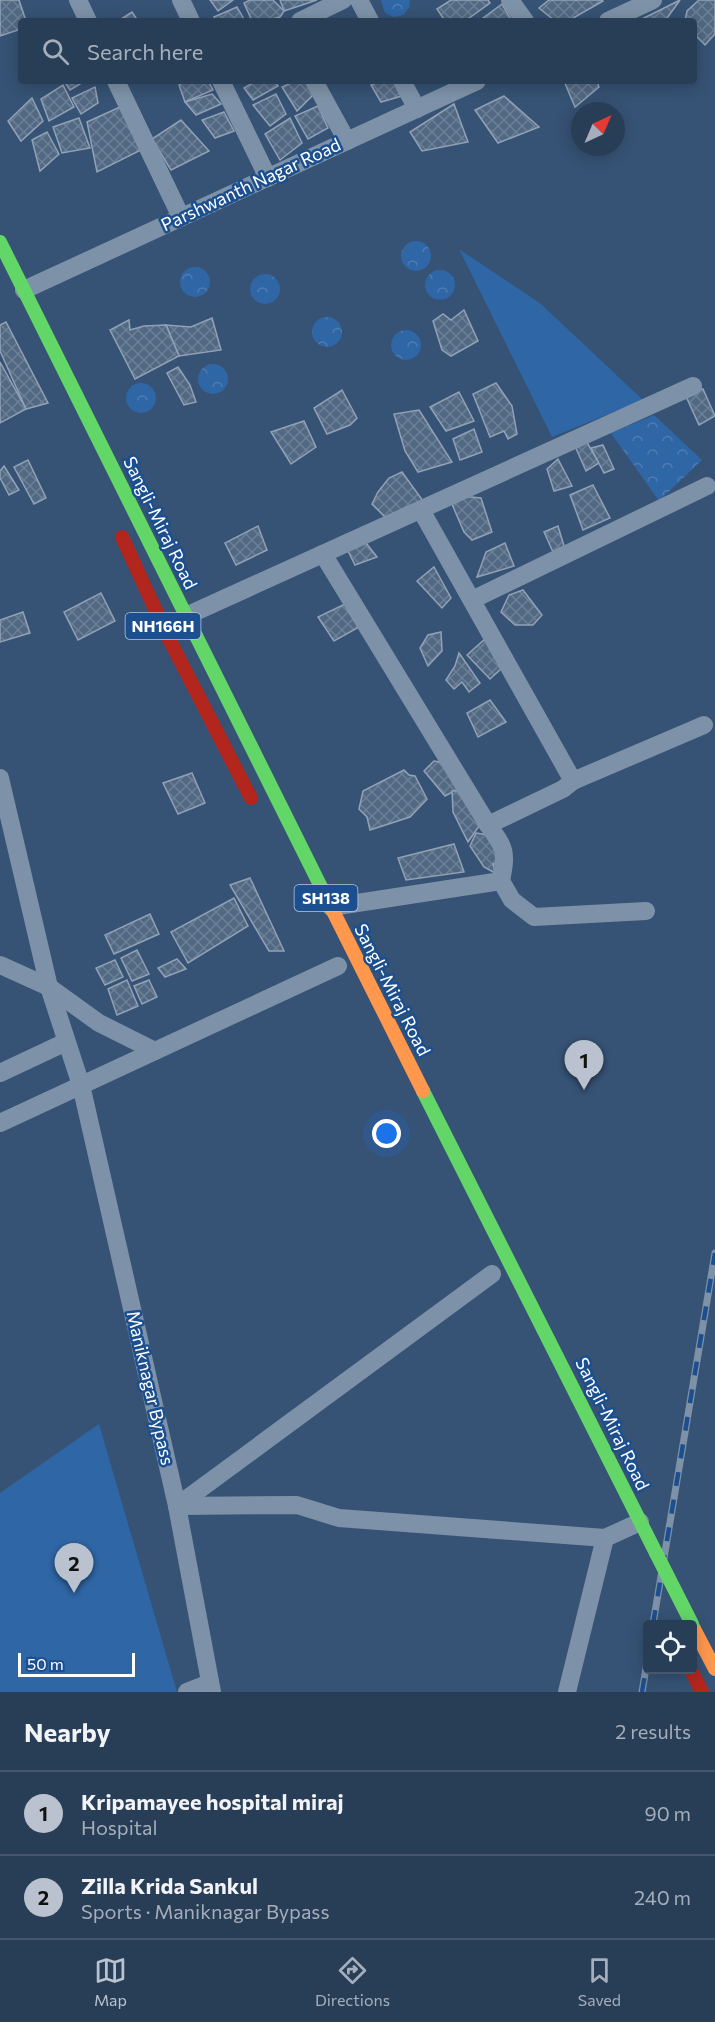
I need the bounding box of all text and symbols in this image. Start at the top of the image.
search box [18,18,697,84]
icon: search [39,35,72,68]
text: Search here [87,38,203,65]
north arrow [571,102,625,156]
street label: Parshwanth Nagar Road [157,133,344,235]
street label: Sangli-Miraj Road [119,453,203,593]
road number: NH166H [126,613,201,639]
road number: SH138 [294,885,358,911]
street label: Sangli-Miraj Road [350,920,436,1059]
pin: 1 [564,1040,604,1090]
your location [372,1119,401,1148]
street label: Maniknagar Bypass [123,1308,179,1467]
street label: Sangli-Miraj Road [571,1354,655,1494]
pin: 2 [54,1544,94,1593]
map controls [643,1620,697,1674]
button: locate [643,1620,697,1674]
scale bar [18,1650,135,1678]
text: 50 m [27,1654,64,1673]
text: Nearby [24,1716,111,1747]
text: 2 results [615,1719,691,1743]
text: Kripamayee hospital miraj [81,1788,344,1815]
text: 1 [39,1801,48,1825]
text: 90 m [645,1801,691,1825]
text: Hospital [81,1815,158,1839]
text: Zilla Krida Sankul [81,1872,258,1899]
text: 2 [38,1885,49,1909]
text: 240 m [634,1885,691,1909]
text: Sports · Maniknagar Bypass [81,1899,330,1923]
tab: Map [94,1954,127,2009]
tab: Directions [315,1954,390,2009]
tab: Saved [578,1954,621,2009]

